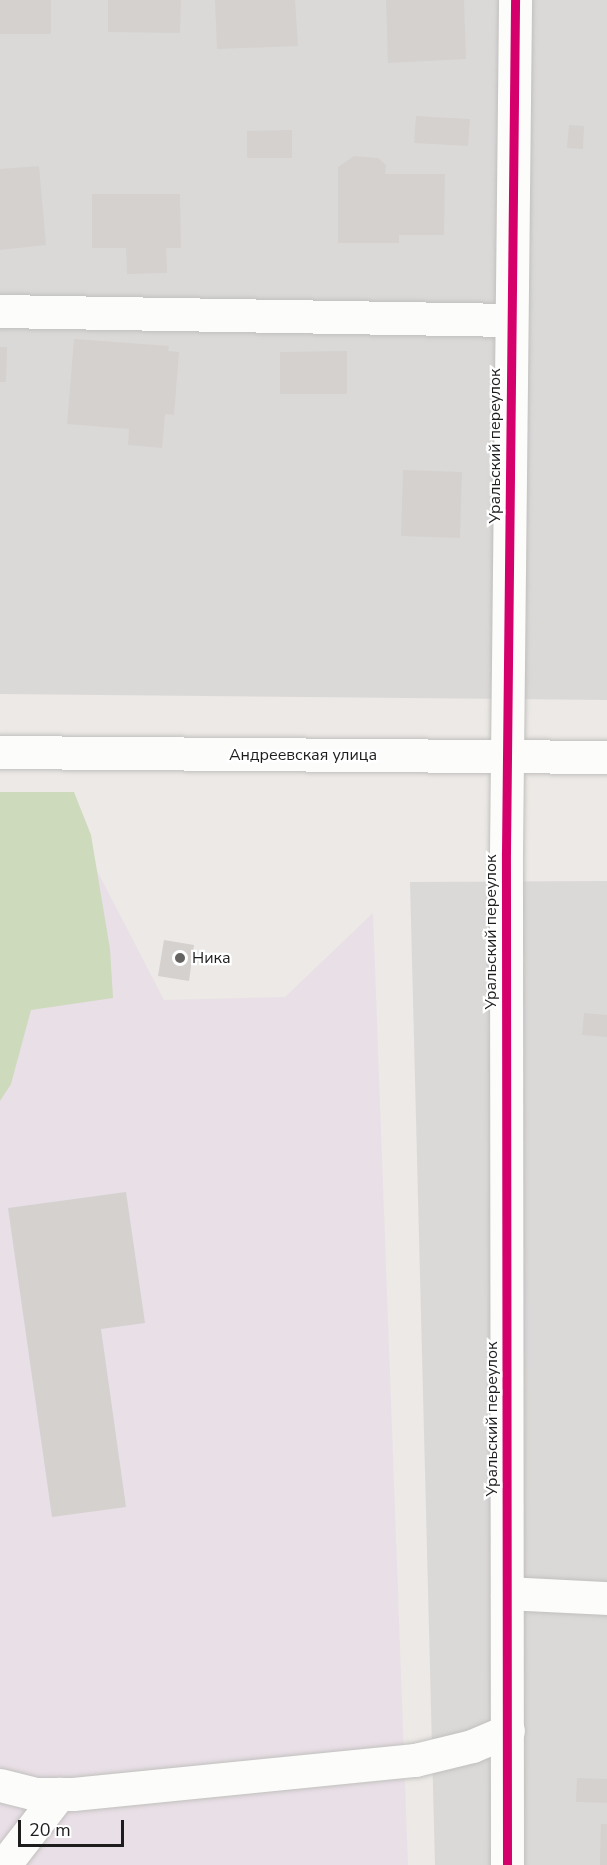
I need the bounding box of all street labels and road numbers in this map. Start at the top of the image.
street label: Уральский переулок [485,369,505,523]
street label: Андреевская улица [229,745,377,765]
street label: Уральский переулок [481,855,501,1009]
street label: Уральский переулок [482,1342,502,1496]

